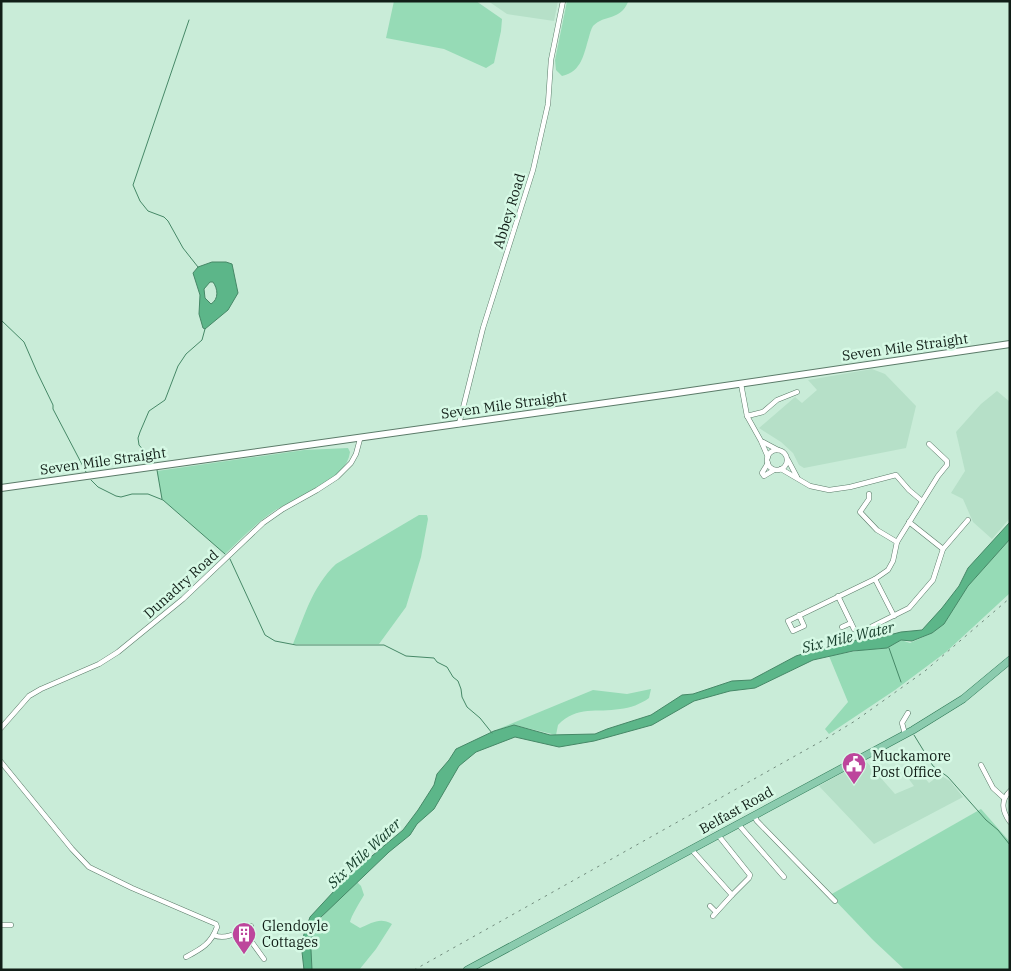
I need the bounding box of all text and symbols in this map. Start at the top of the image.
street label: Abbey Road [489,171,529,251]
street label: Seven Mile Straight [841,329,969,365]
street label: Seven Mile Straight [440,387,568,423]
street label: Seven Mile Straight [39,443,167,479]
street label: Dunadry Road [140,545,222,622]
water label: Six Mile Water [799,617,897,657]
place label: Muckamore Post Office [872,747,951,781]
public building icon: Muckamore Post Office [841,751,867,785]
street label: Belfast Road [696,782,777,838]
water label: Six Mile Water [322,814,405,893]
place label: Glendoyle Cottages [262,917,328,951]
building icon: Glendoyle Cottages [231,921,257,955]

